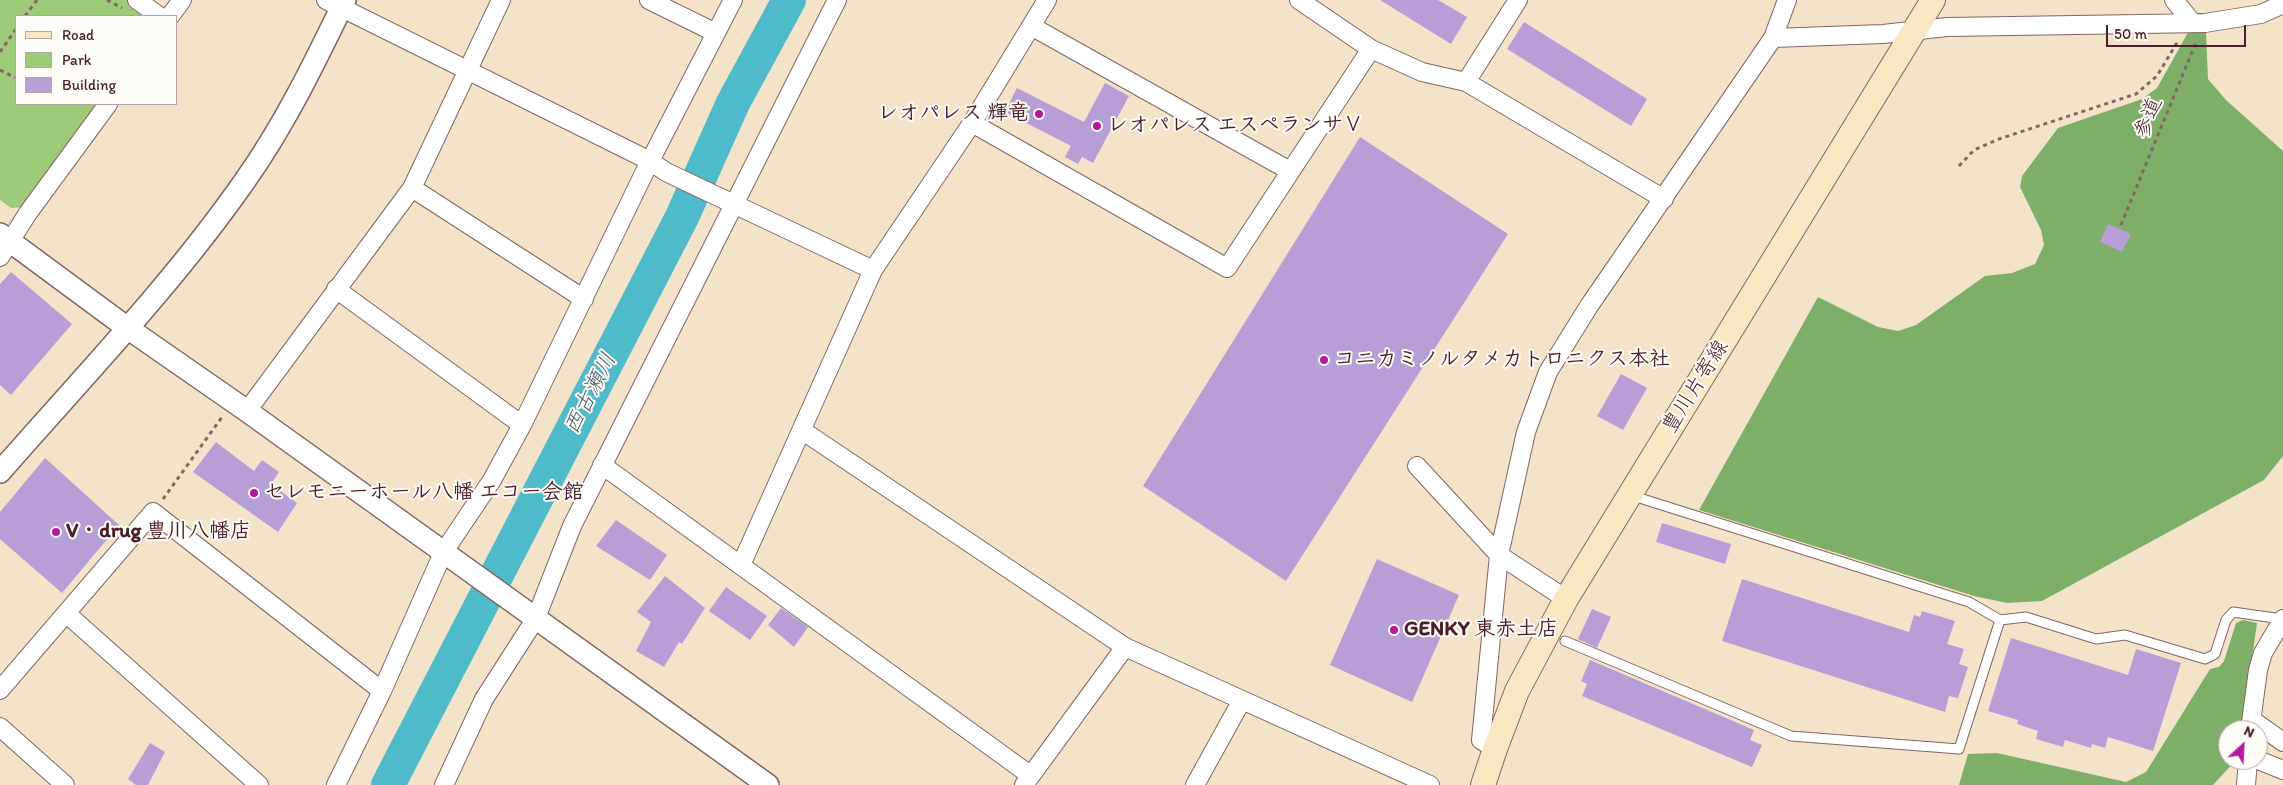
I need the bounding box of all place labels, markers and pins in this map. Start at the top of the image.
place label: レオパレス 輝竜 [877,101,1029,127]
marker: レオパレス 輝竜 [1033,108,1045,120]
place label: レオパレス エスペランサⅤ [1107,113,1364,139]
marker: レオパレス エスペランサⅤ [1091,120,1103,132]
place label: コニカミノルタメカトロニクス本社 [1334,347,1670,373]
marker: コニカミノルタメカトロニクス本社 [1318,354,1330,366]
place label: セレモニーホール八幡 エコー会館 [264,480,584,506]
marker: セレモニーホール八幡 エコー会館 [248,487,260,499]
place label: V・drug 豊川八幡店 [66,519,251,545]
marker: V・drug 豊川八幡店 [50,526,62,538]
place label: GENKY 東赤土店 [1404,617,1558,643]
marker: GENKY 東赤土店 [1388,624,1400,636]

